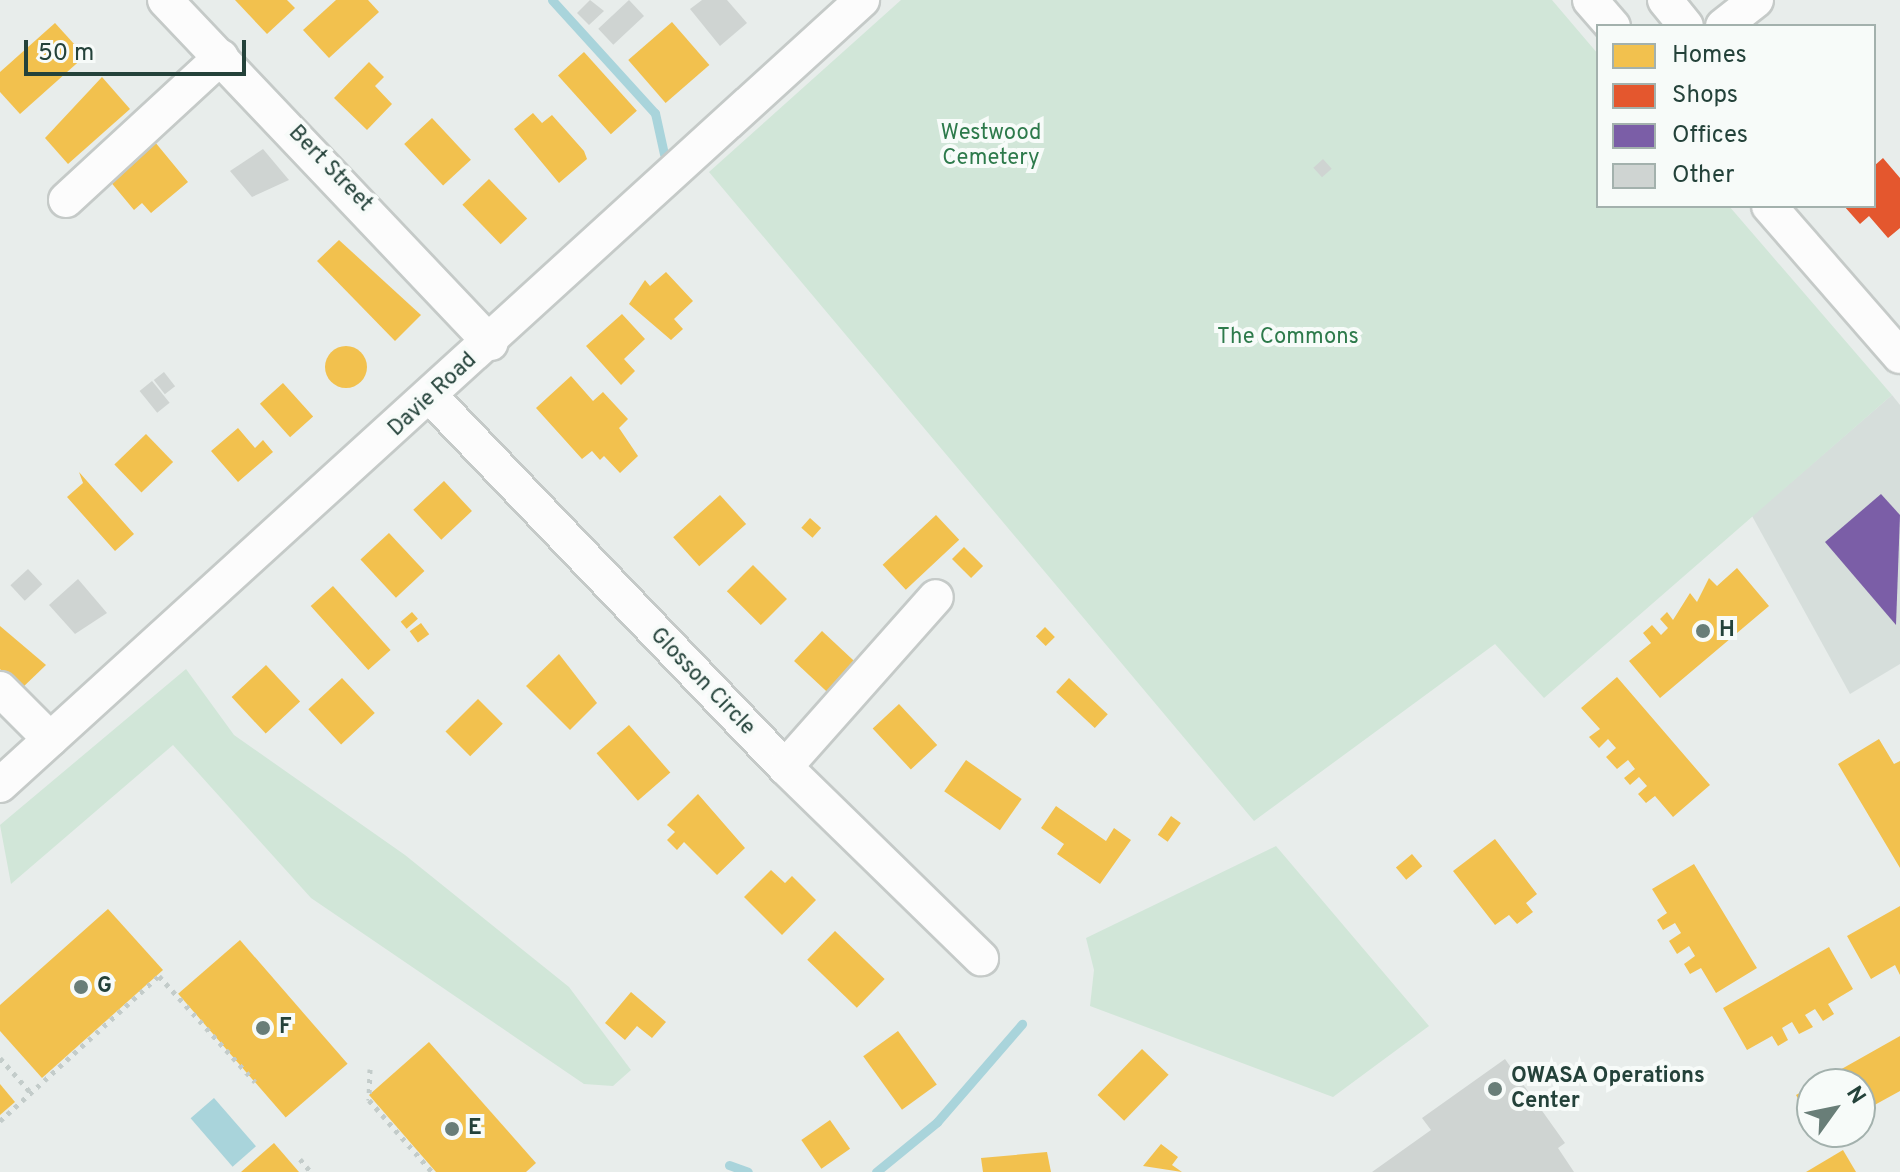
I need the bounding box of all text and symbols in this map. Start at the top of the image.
scale bar [28,24,250,74]
legend [1596,24,1876,208]
text: 50 m [38,39,94,69]
text: Homes [1672,41,1747,71]
text: Shops [1672,81,1738,111]
street label: Bert Street [282,120,378,218]
park label: Westwood Cemetery [941,120,1041,172]
text: Offices [1672,121,1748,151]
text: Other [1672,161,1734,191]
park label: The Commons [1217,325,1359,351]
street label: Davie Road [383,348,483,442]
place label: H [1719,618,1735,644]
marker: H [1694,622,1712,640]
street label: Glosson Circle [644,623,760,741]
place label: G [97,974,112,1000]
marker: G [72,978,90,996]
place label: F [279,1015,292,1041]
marker: F [254,1019,272,1037]
place label: OWASA Operations Center [1511,1063,1706,1114]
north arrow [1796,1068,1876,1148]
marker: OWASA Operations Center [1486,1080,1504,1098]
text: N [1839,1082,1870,1110]
place label: E [468,1116,482,1142]
marker: E [443,1120,461,1138]

